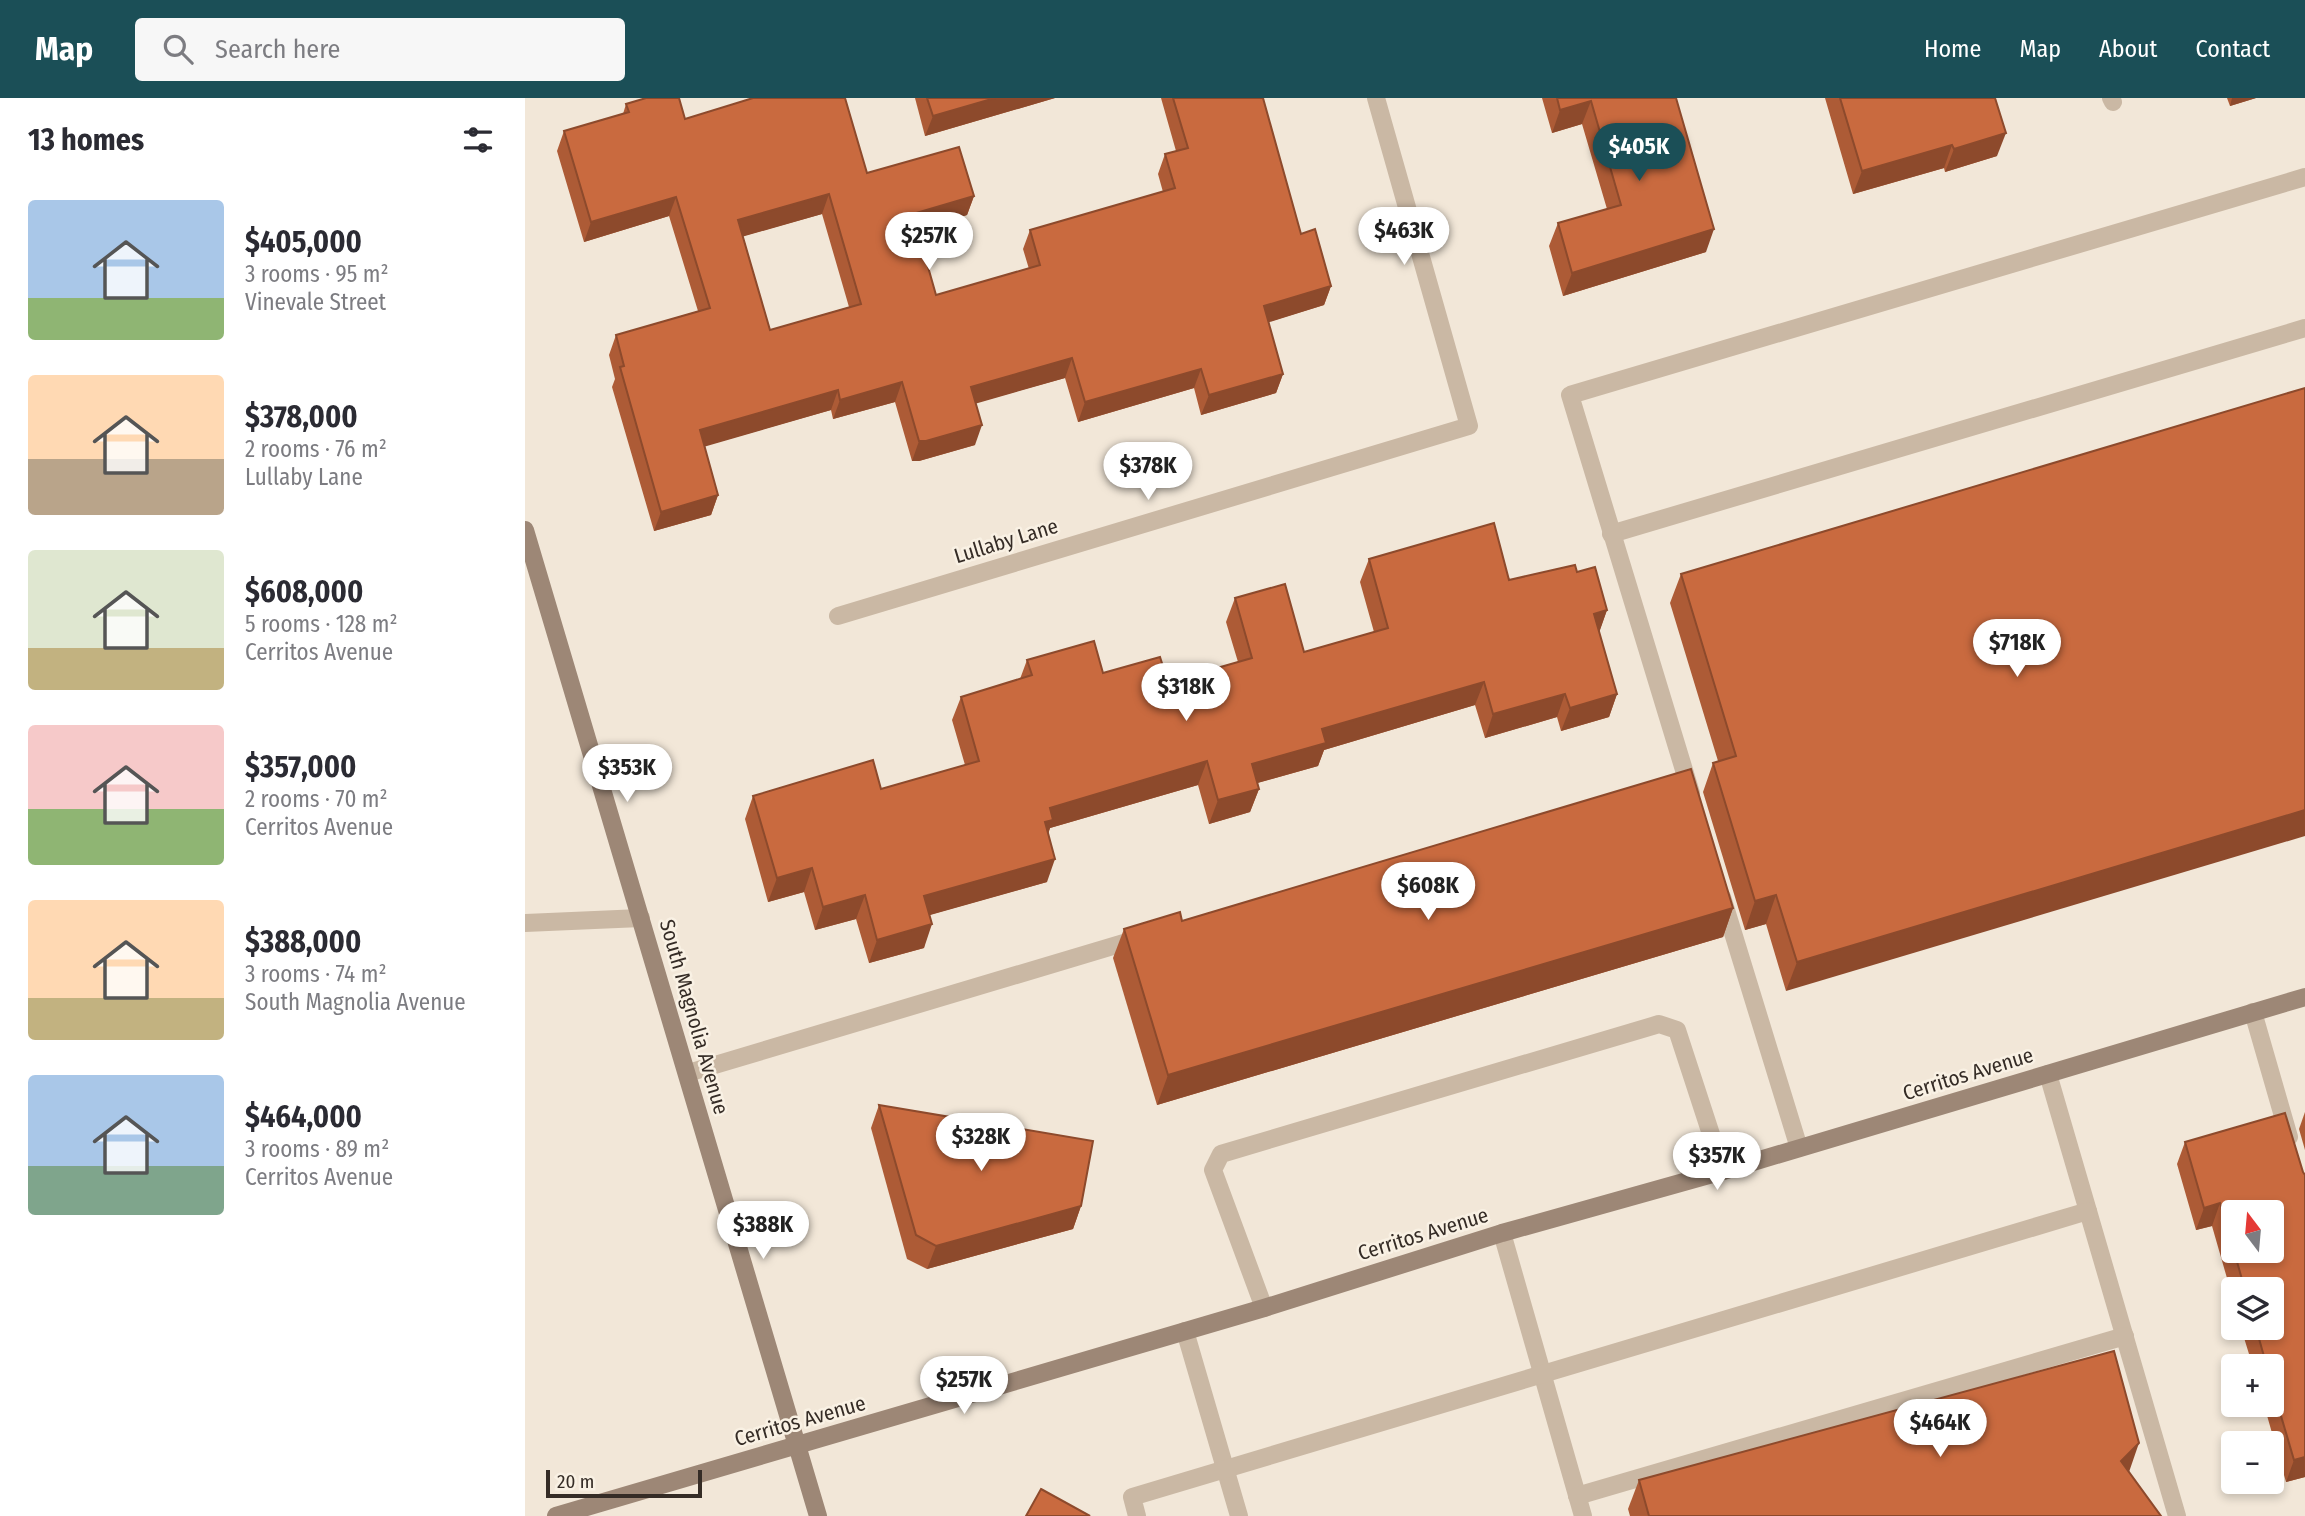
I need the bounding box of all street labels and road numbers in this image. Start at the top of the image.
street label: Lullaby Lane [951,513,1061,569]
street label: South Magnolia Avenue [654,917,734,1117]
street label: Cerritos Avenue [1900,1042,2036,1106]
street label: Cerritos Avenue [1355,1202,1491,1266]
street label: Cerritos Avenue [731,1390,869,1452]

